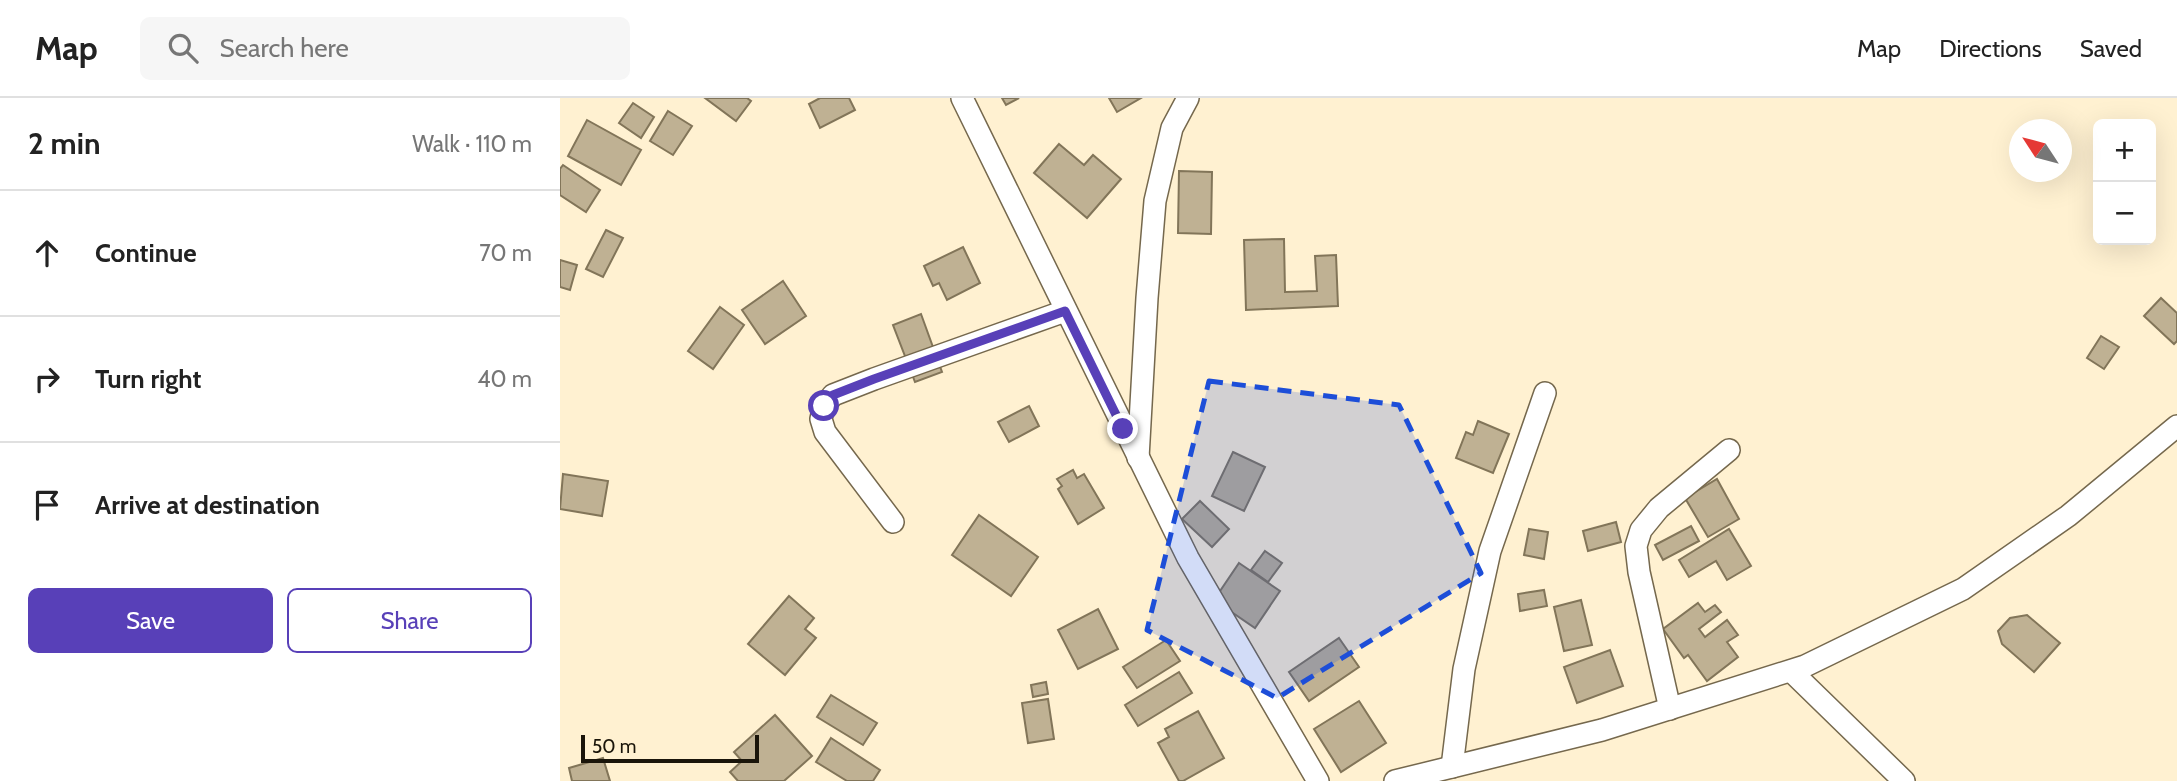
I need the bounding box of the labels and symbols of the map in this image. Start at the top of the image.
north arrow [2009,119,2072,182]
route start [808,390,839,421]
route end [1107,413,1138,444]
scale bar [581,732,760,764]

